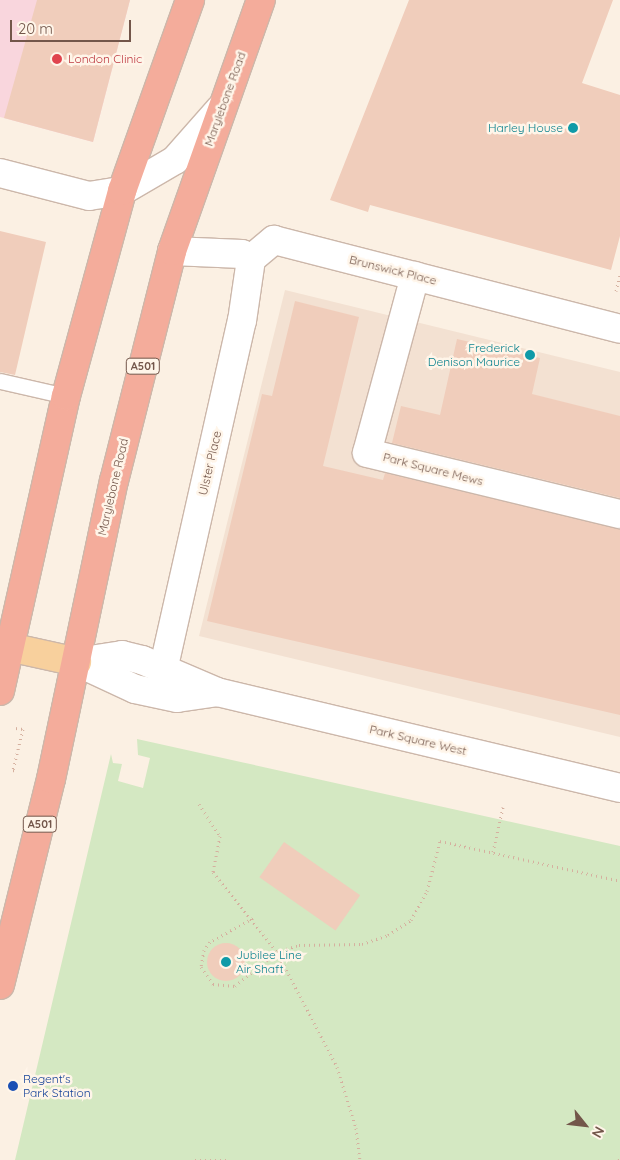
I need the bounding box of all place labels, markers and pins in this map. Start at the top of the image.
marker: London Clinic [50,52,64,66]
place label: London Clinic [68,52,142,66]
place label: Harley House [488,121,563,135]
marker: Harley House [567,122,579,134]
place label: Frederick Denison Maurice [428,341,520,369]
marker: Frederick Denison Maurice [524,349,536,361]
place label: Jubilee Line Air Shaft [236,948,302,976]
marker: Jubilee Line Air Shaft [220,956,232,968]
place label: Regent's Park Station [23,1072,91,1100]
marker: Regent's Park Station [7,1080,19,1092]

